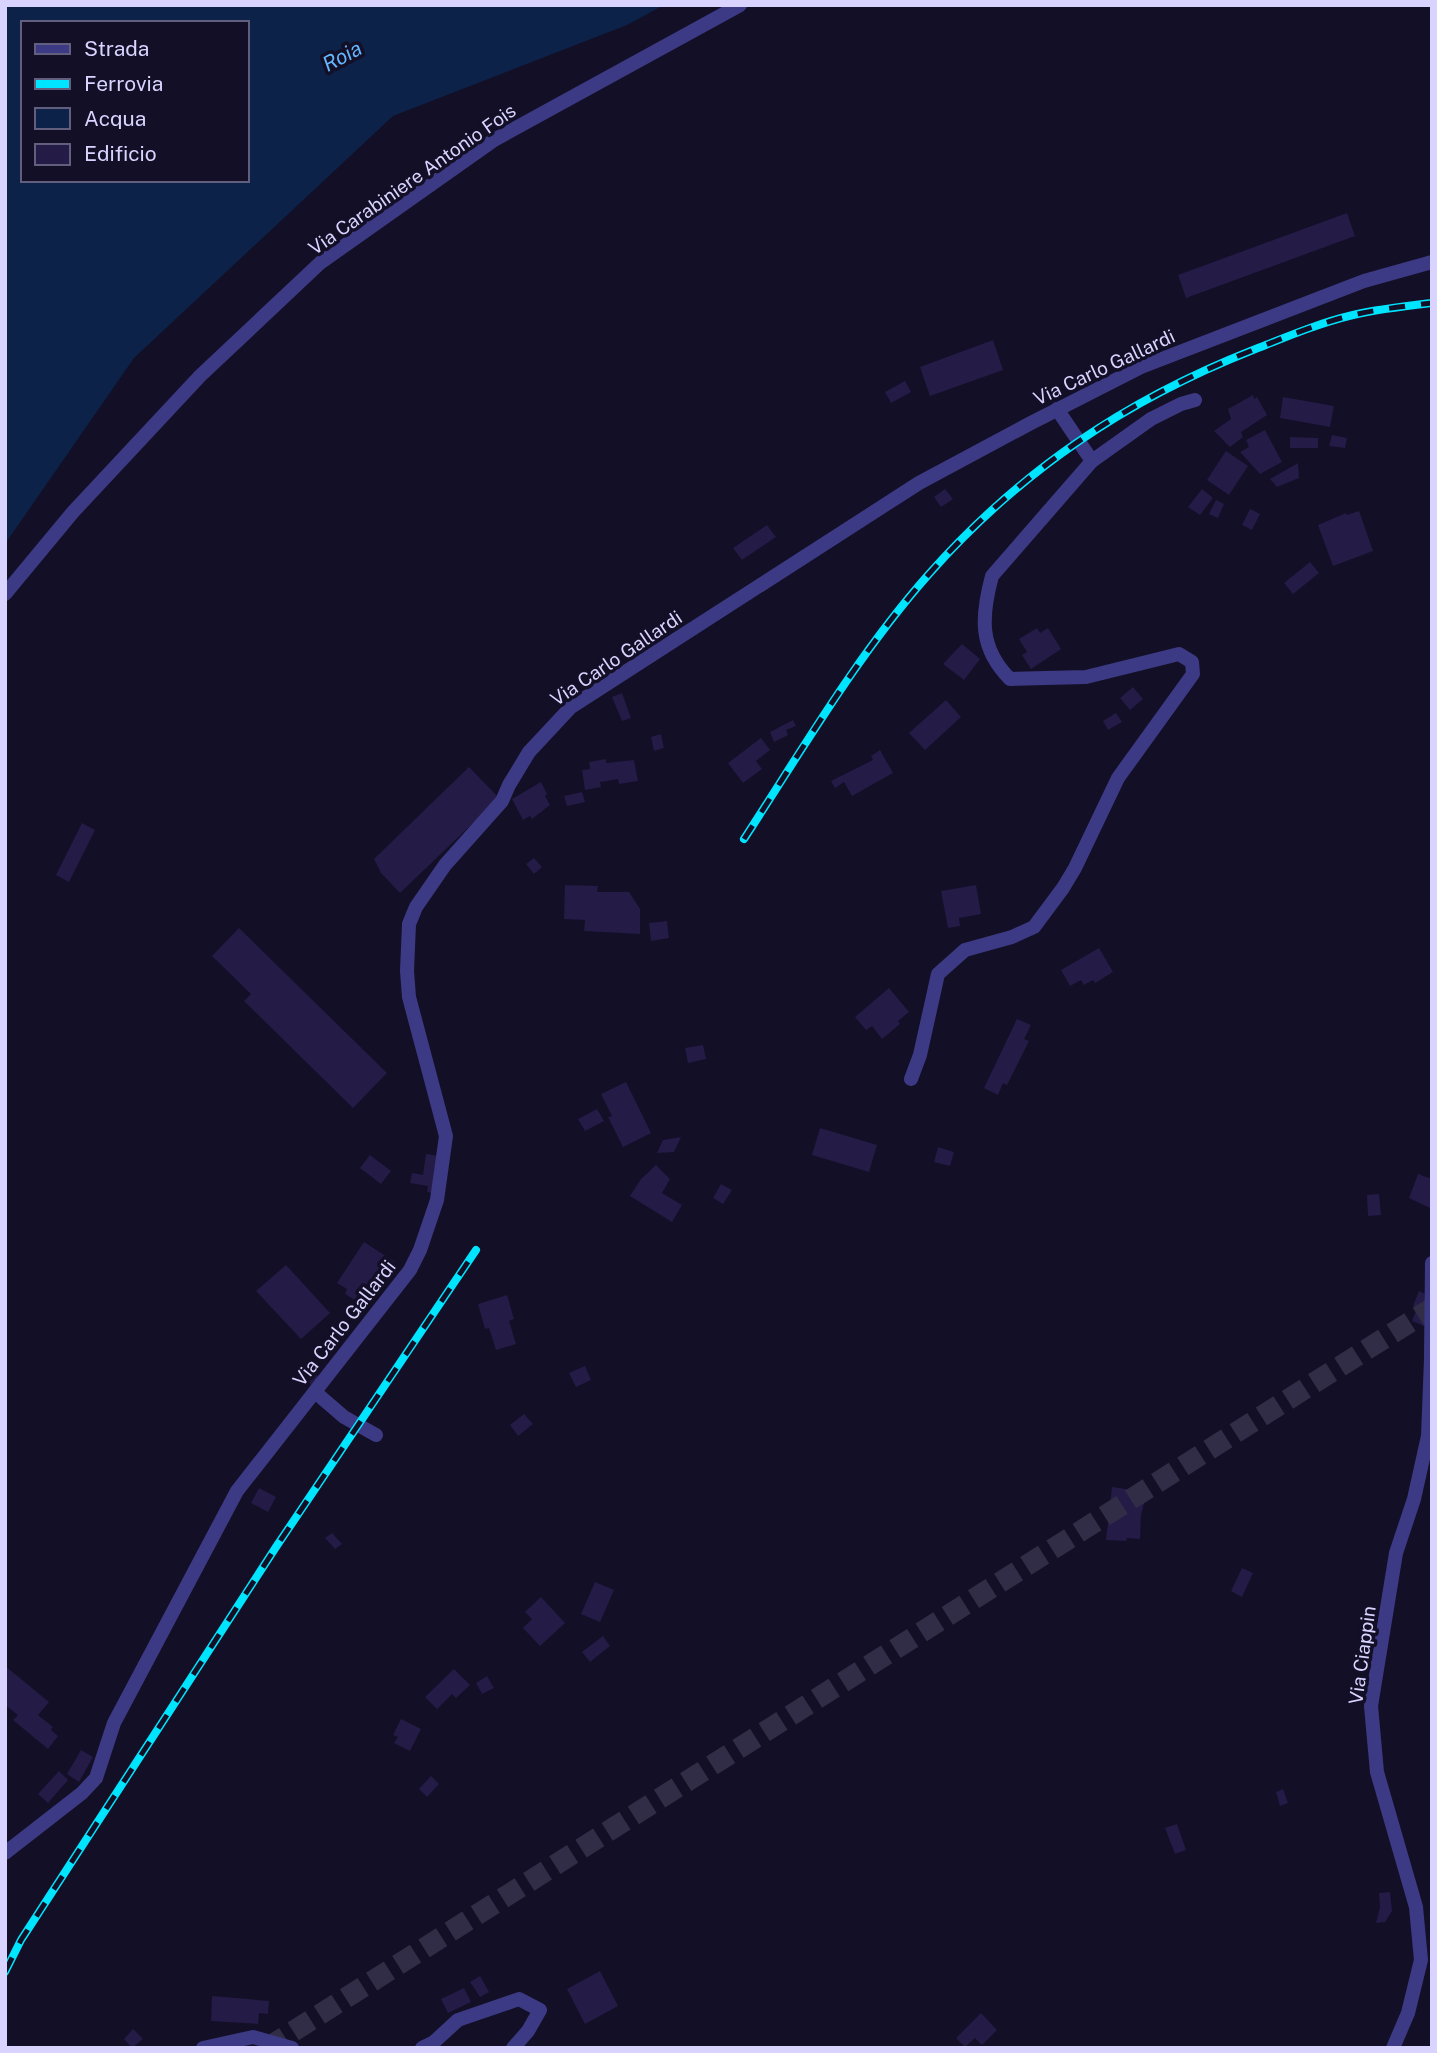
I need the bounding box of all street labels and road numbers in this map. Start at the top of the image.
street label: Via Carabiniere Antonio Fois [304,99,520,259]
street label: Via Carlo Gallardi [1030,325,1178,409]
street label: Via Carlo Gallardi [546,606,686,710]
street label: Via Carlo Gallardi [288,1256,400,1390]
street label: Via Ciappin [1344,1604,1380,1706]

